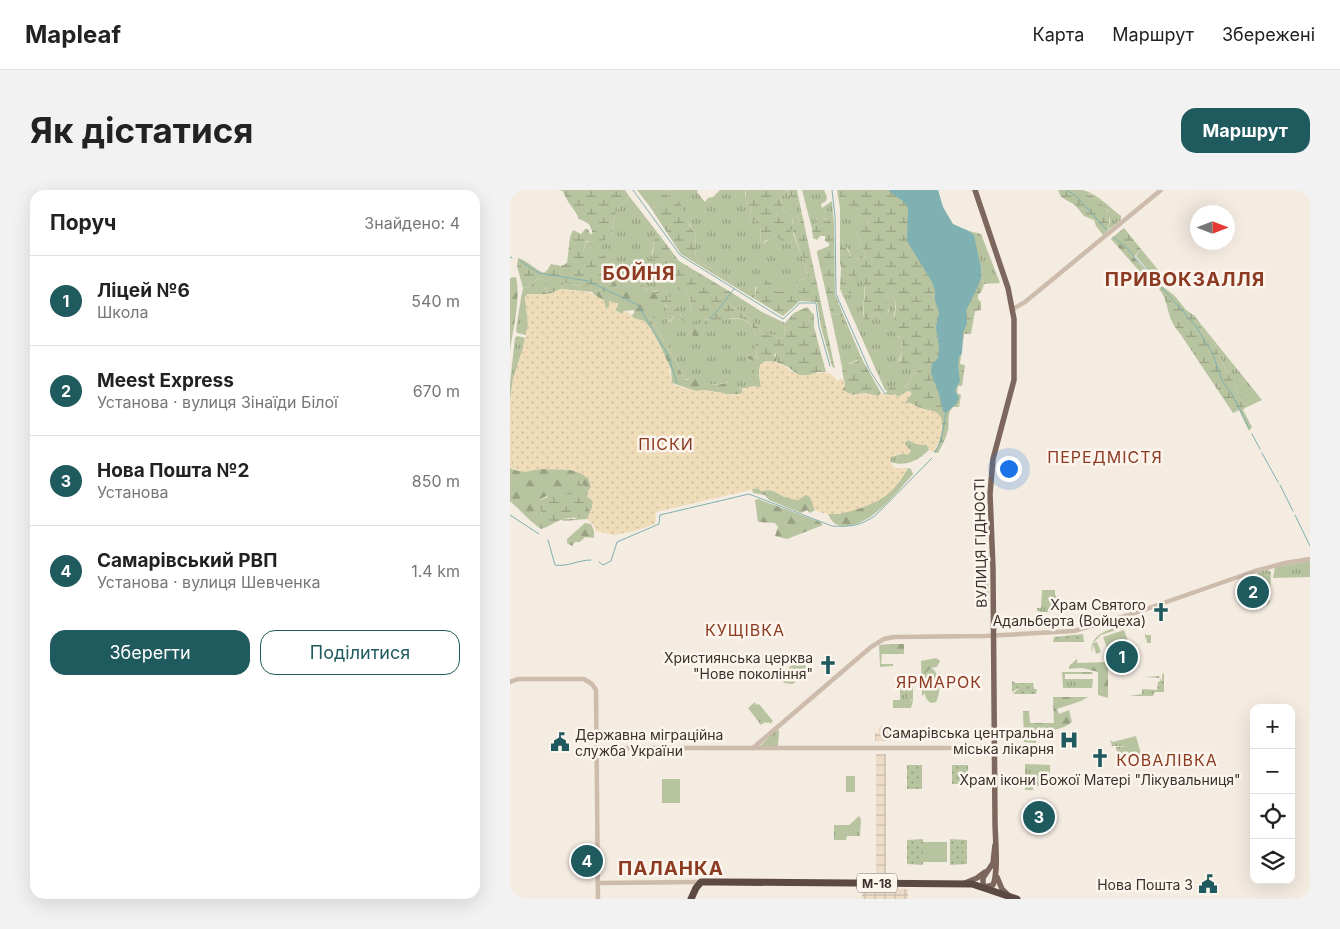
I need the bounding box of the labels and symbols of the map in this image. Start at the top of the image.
north arrow [1190,205,1235,250]
district label: БОЙНЯ [602,261,676,285]
district label: ПРИВОКЗАЛЛЯ [1105,268,1265,291]
district label: ПІСКИ [638,434,694,454]
district label: ПЕРЕДМІСТЯ [1047,447,1163,467]
your location [996,456,1022,482]
street label: ВУЛИЦЯ ГІДНОСТІ [970,478,990,608]
pin: 2 [1237,573,1269,611]
place label: Храм Святого Адальберта (Войцеха) [993,596,1146,629]
church icon: Храм Святого Адальберта (Войцеха) [1150,601,1172,623]
district label: КУЩІВКА [705,620,785,640]
pin: 1 [1106,638,1138,676]
place label: Християнська церква "Нове покоління" [664,649,813,682]
church icon: Християнська церква "Нове покоління" [817,654,839,676]
district label: ЯРМАРОК [896,672,982,692]
place label: Самарівська центральна міська лікарня [882,724,1054,757]
place label: Державна міграційна служба України [575,726,723,759]
hospital icon: Самарівська центральна міська лікарня [1058,729,1080,751]
public building icon: Державна міграційна служба України [549,731,571,753]
church icon: Храм ікони Божої Матері "Лікувальниця" [1089,747,1111,769]
district label: КОВАЛІВКА [1116,750,1218,770]
place label: Храм ікони Божої Матері "Лікувальниця" [959,771,1241,788]
pin: 3 [1023,798,1055,836]
pin: 4 [571,842,603,880]
district label: ПАЛАНКА [618,857,724,880]
public building icon: Нова Пошта 3 [1197,873,1219,895]
road number: М-18 [857,874,897,892]
place label: Нова Пошта 3 [1097,876,1193,893]

